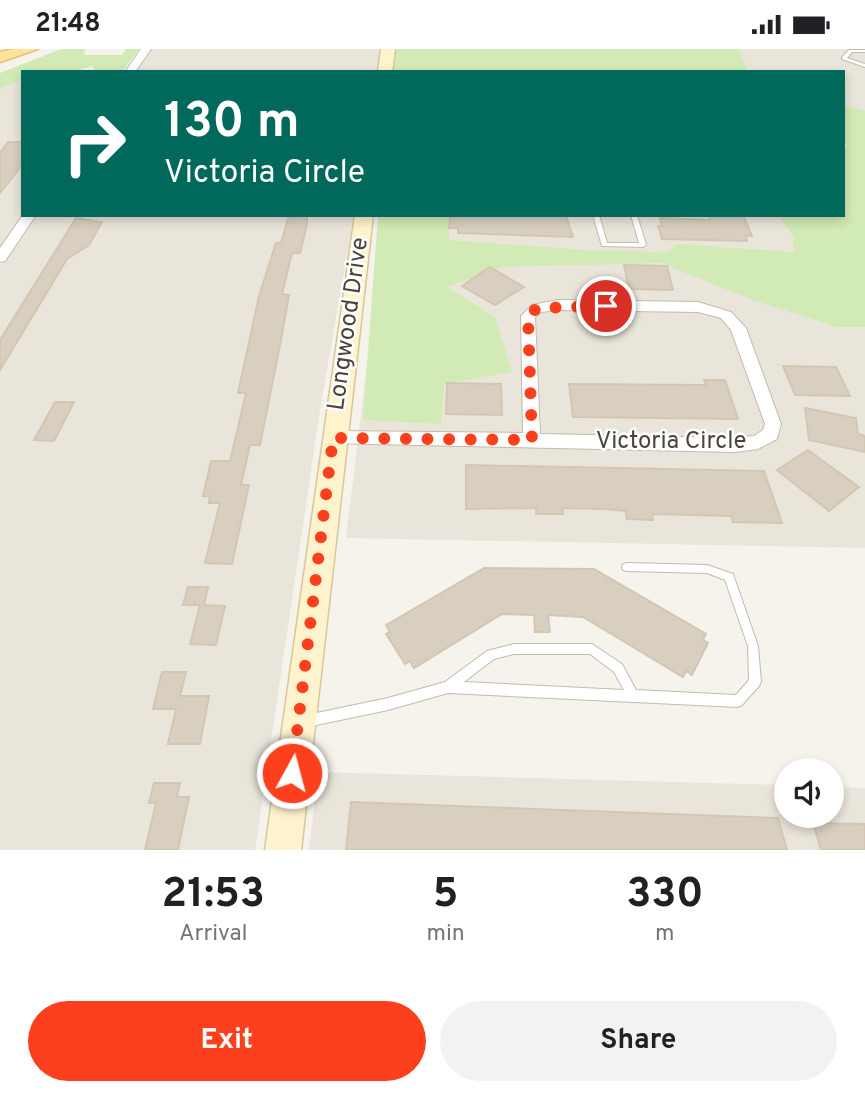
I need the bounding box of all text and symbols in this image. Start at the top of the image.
text: 21:48 [35,8,101,41]
text: 130 m [164,93,300,155]
icon: right [49,98,140,189]
text: Victoria Circle [164,154,365,194]
street label: Longwood Drive [322,235,376,413]
pin [576,276,636,336]
icon: arrive [587,287,625,325]
street label: Victoria Circle [596,427,746,457]
position arrow [255,736,329,810]
map controls [774,758,844,828]
button: sound [774,758,844,828]
text: 21:53 [161,869,265,922]
text: 5 [433,869,458,922]
text: 330 [626,869,704,922]
text: Arrival [179,920,248,949]
text: min [426,920,465,949]
text: m [655,920,675,949]
button: Exit [28,1001,426,1081]
button: Share [440,1001,837,1081]

